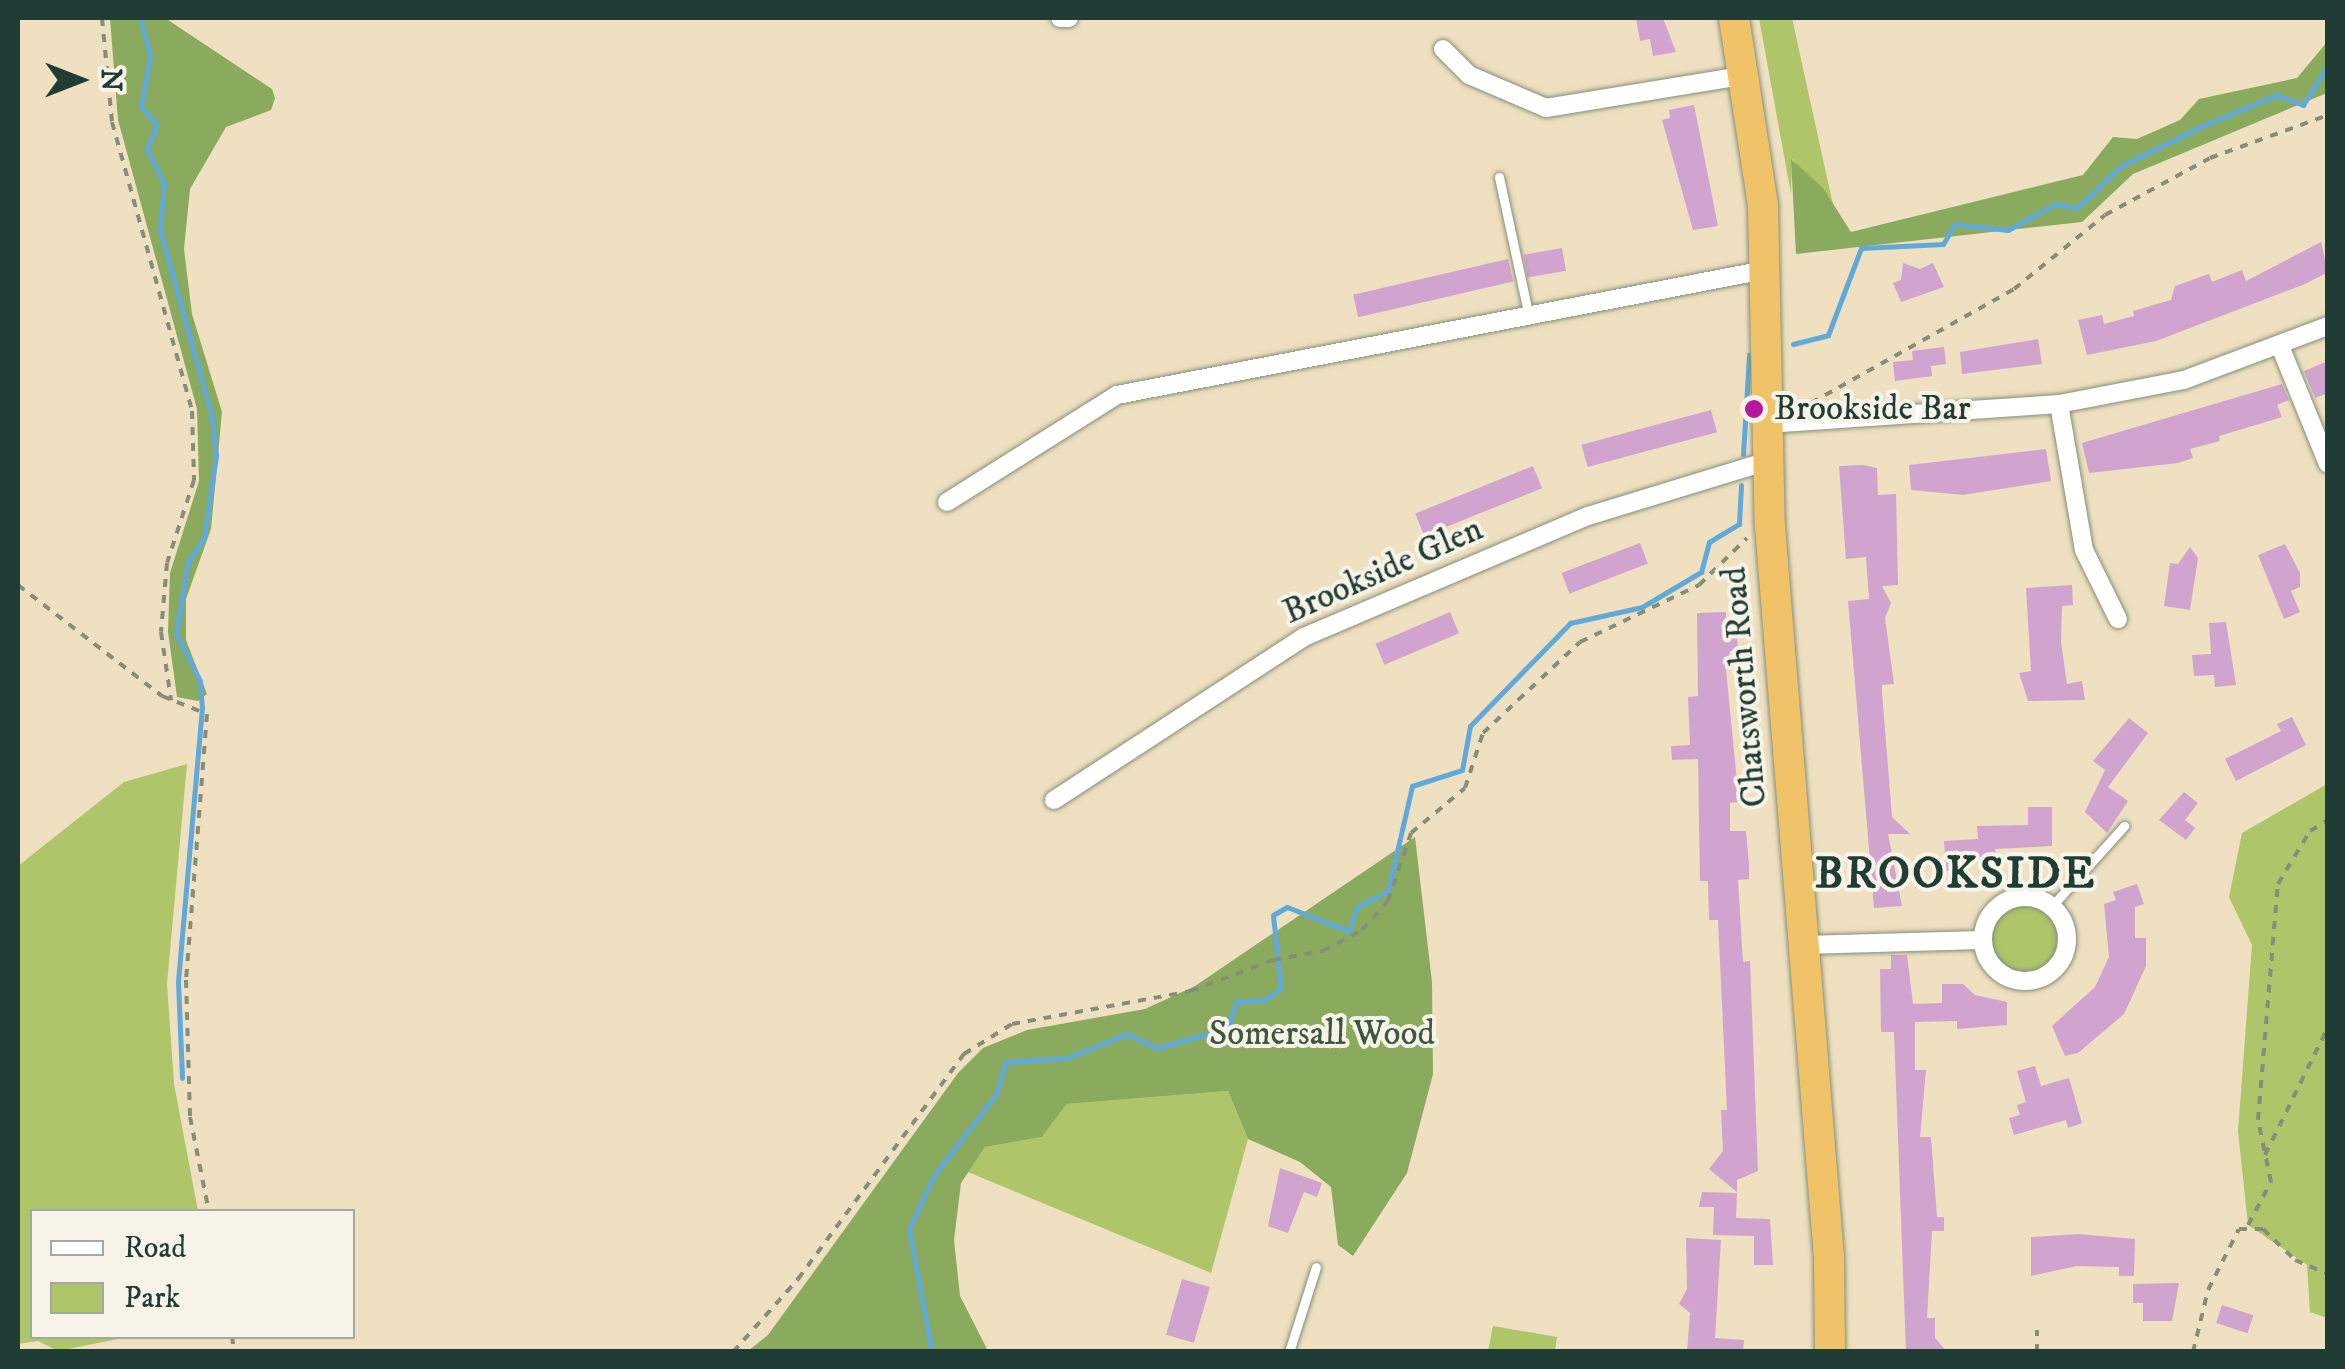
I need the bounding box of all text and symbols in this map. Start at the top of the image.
north arrow [30,30,130,130]
text: N [93,69,128,91]
place label: Brookside Bar [1774,388,1970,430]
marker: Brookside Bar [1743,398,1765,420]
street label: Brookside Glen [1277,508,1489,634]
street label: Chatsworth Road [1714,565,1776,809]
district label: BROOKSIDE [1815,848,2097,902]
park label: Somersall Wood [1209,1013,1435,1055]
legend [30,1209,355,1339]
text: Road [124,1230,186,1267]
text: Park [124,1280,180,1317]

